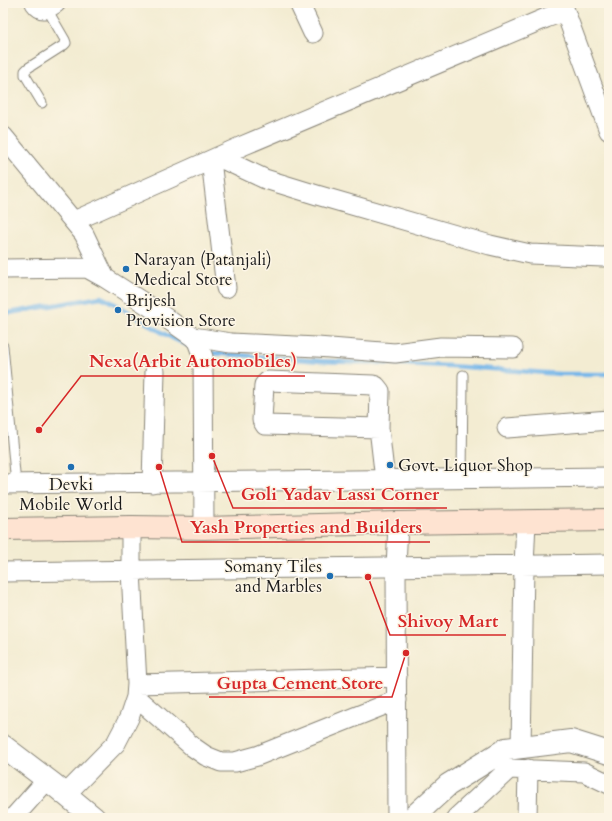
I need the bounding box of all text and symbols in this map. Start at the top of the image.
place label: Narayan (Patanjali) Medical Store [134,248,272,291]
marker: Narayan (Patanjali) Medical Store [121,264,131,274]
place label: Brijesh Provision Store [126,289,236,332]
marker: Brijesh Provision Store [113,305,123,315]
callout: Nexa(Arbit Automobiles) [81,346,305,376]
text: Nexa(Arbit Automobiles) [89,349,297,374]
place label: Govt. Liquor Shop [398,454,533,477]
marker: Govt. Liquor Shop [385,460,395,470]
marker: Devki Mobile World [66,462,76,472]
place label: Devki Mobile World [19,473,123,516]
callout: Goli Yadav Lassi Corner [233,478,447,508]
text: Goli Yadav Lassi Corner [241,482,440,507]
callout: Yash Properties and Builders [182,512,430,542]
text: Yash Properties and Builders [190,515,422,540]
place label: Somany Tiles and Marbles [224,555,322,598]
marker: Somany Tiles and Marbles [325,571,335,581]
callout: Shivoy Mart [390,605,506,635]
text: Shivoy Mart [398,609,499,634]
callout: Gupta Cement Store [209,667,392,697]
text: Gupta Cement Store [216,671,384,696]

